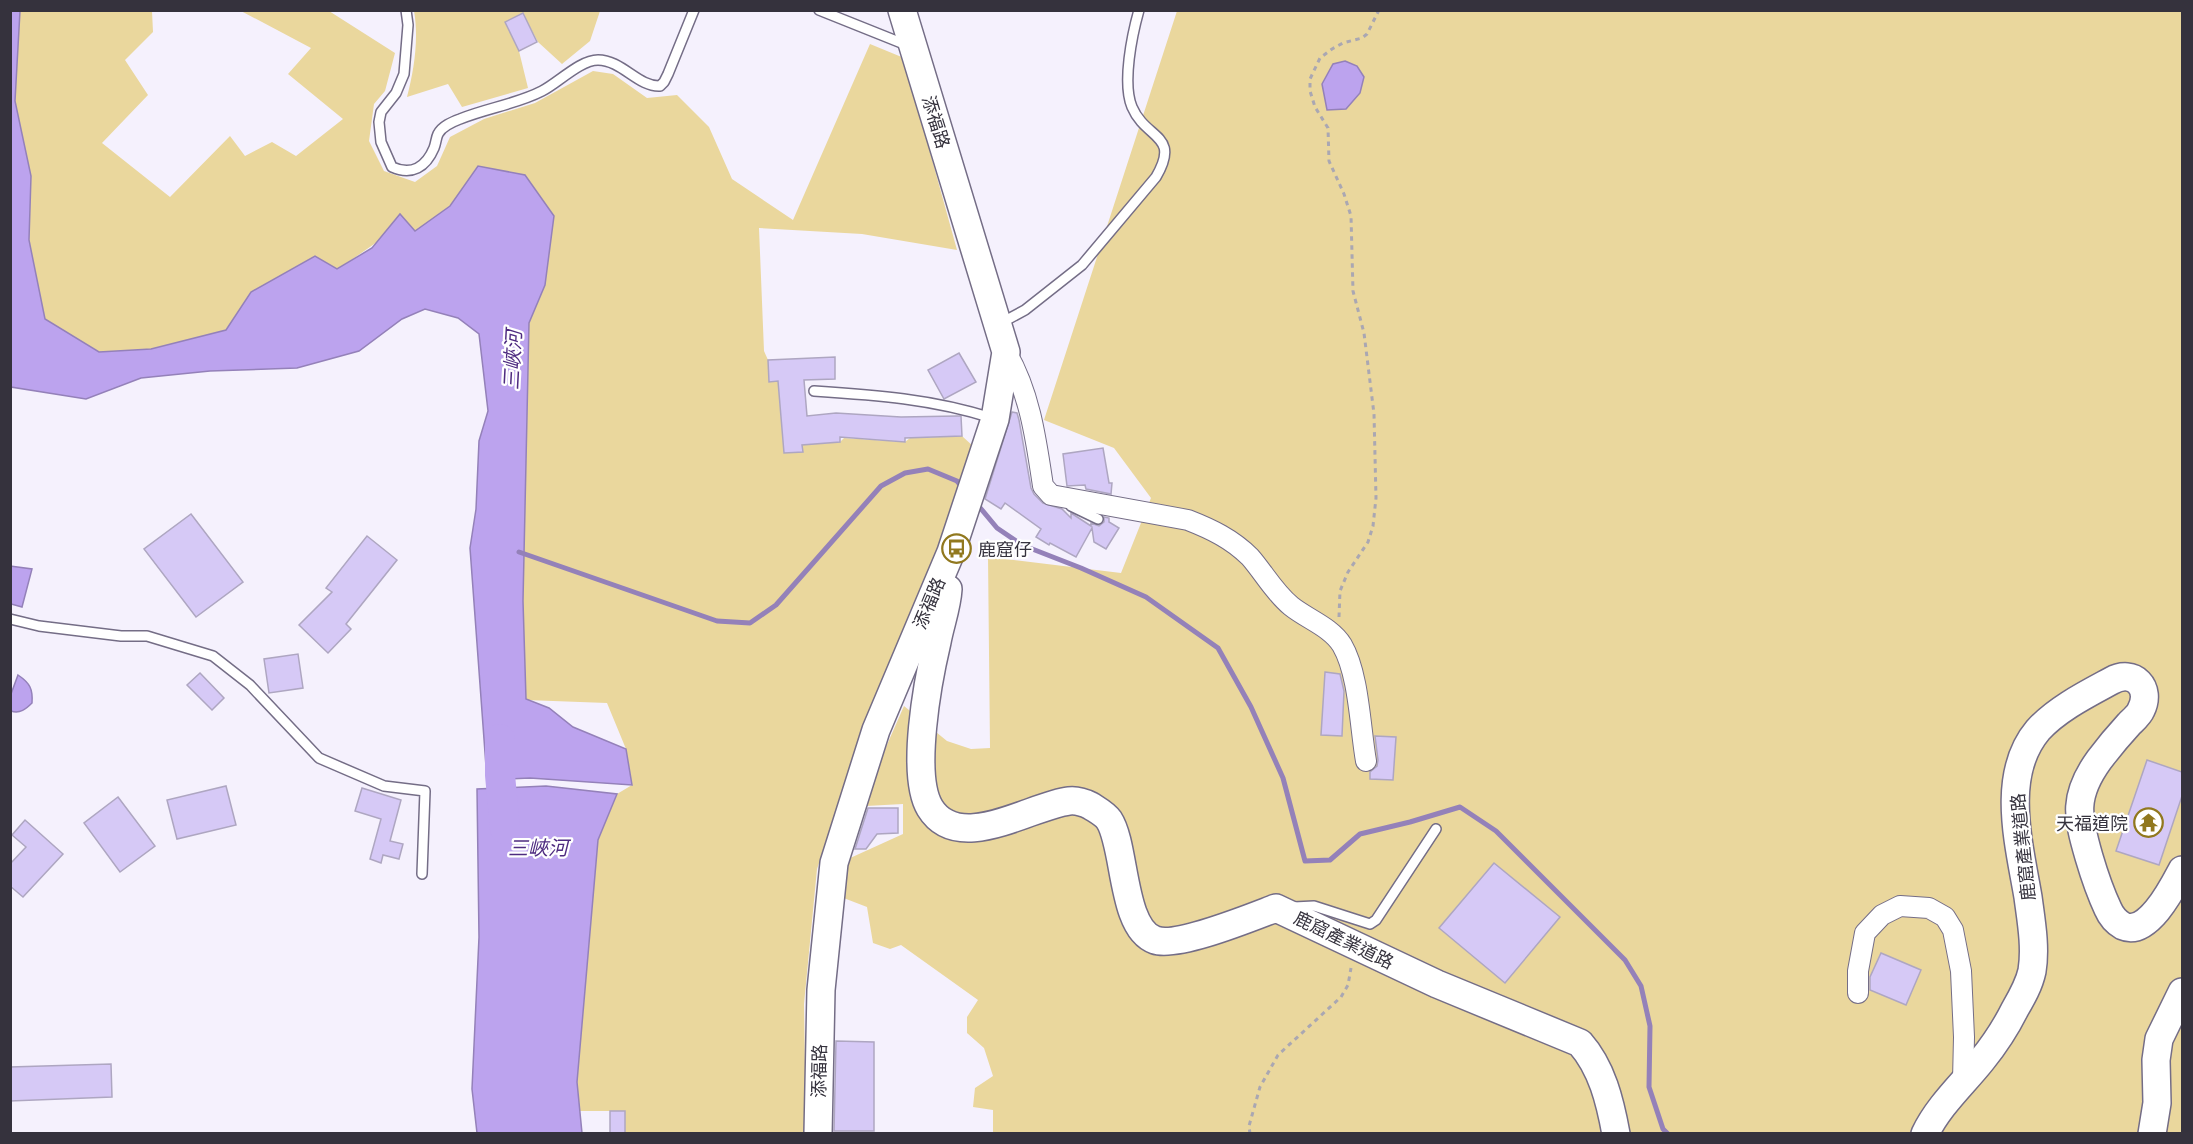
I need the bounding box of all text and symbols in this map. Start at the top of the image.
street label: 添福路 [918,93,954,151]
water label: 三峽河 [499,325,525,391]
bus stop icon: 鹿窟仔 [941,533,973,565]
place label: 鹿窟仔 [978,539,1032,560]
street label: 添福路 [909,574,949,632]
street label: 鹿窟產業道路 [2007,792,2039,902]
temple icon: 天福道院 [2133,807,2165,839]
place label: 天福道院 [2056,813,2128,834]
water label: 三峽河 [508,836,572,859]
street label: 鹿窟產業道路 [1291,907,1397,973]
street label: 添福路 [808,1044,830,1098]

